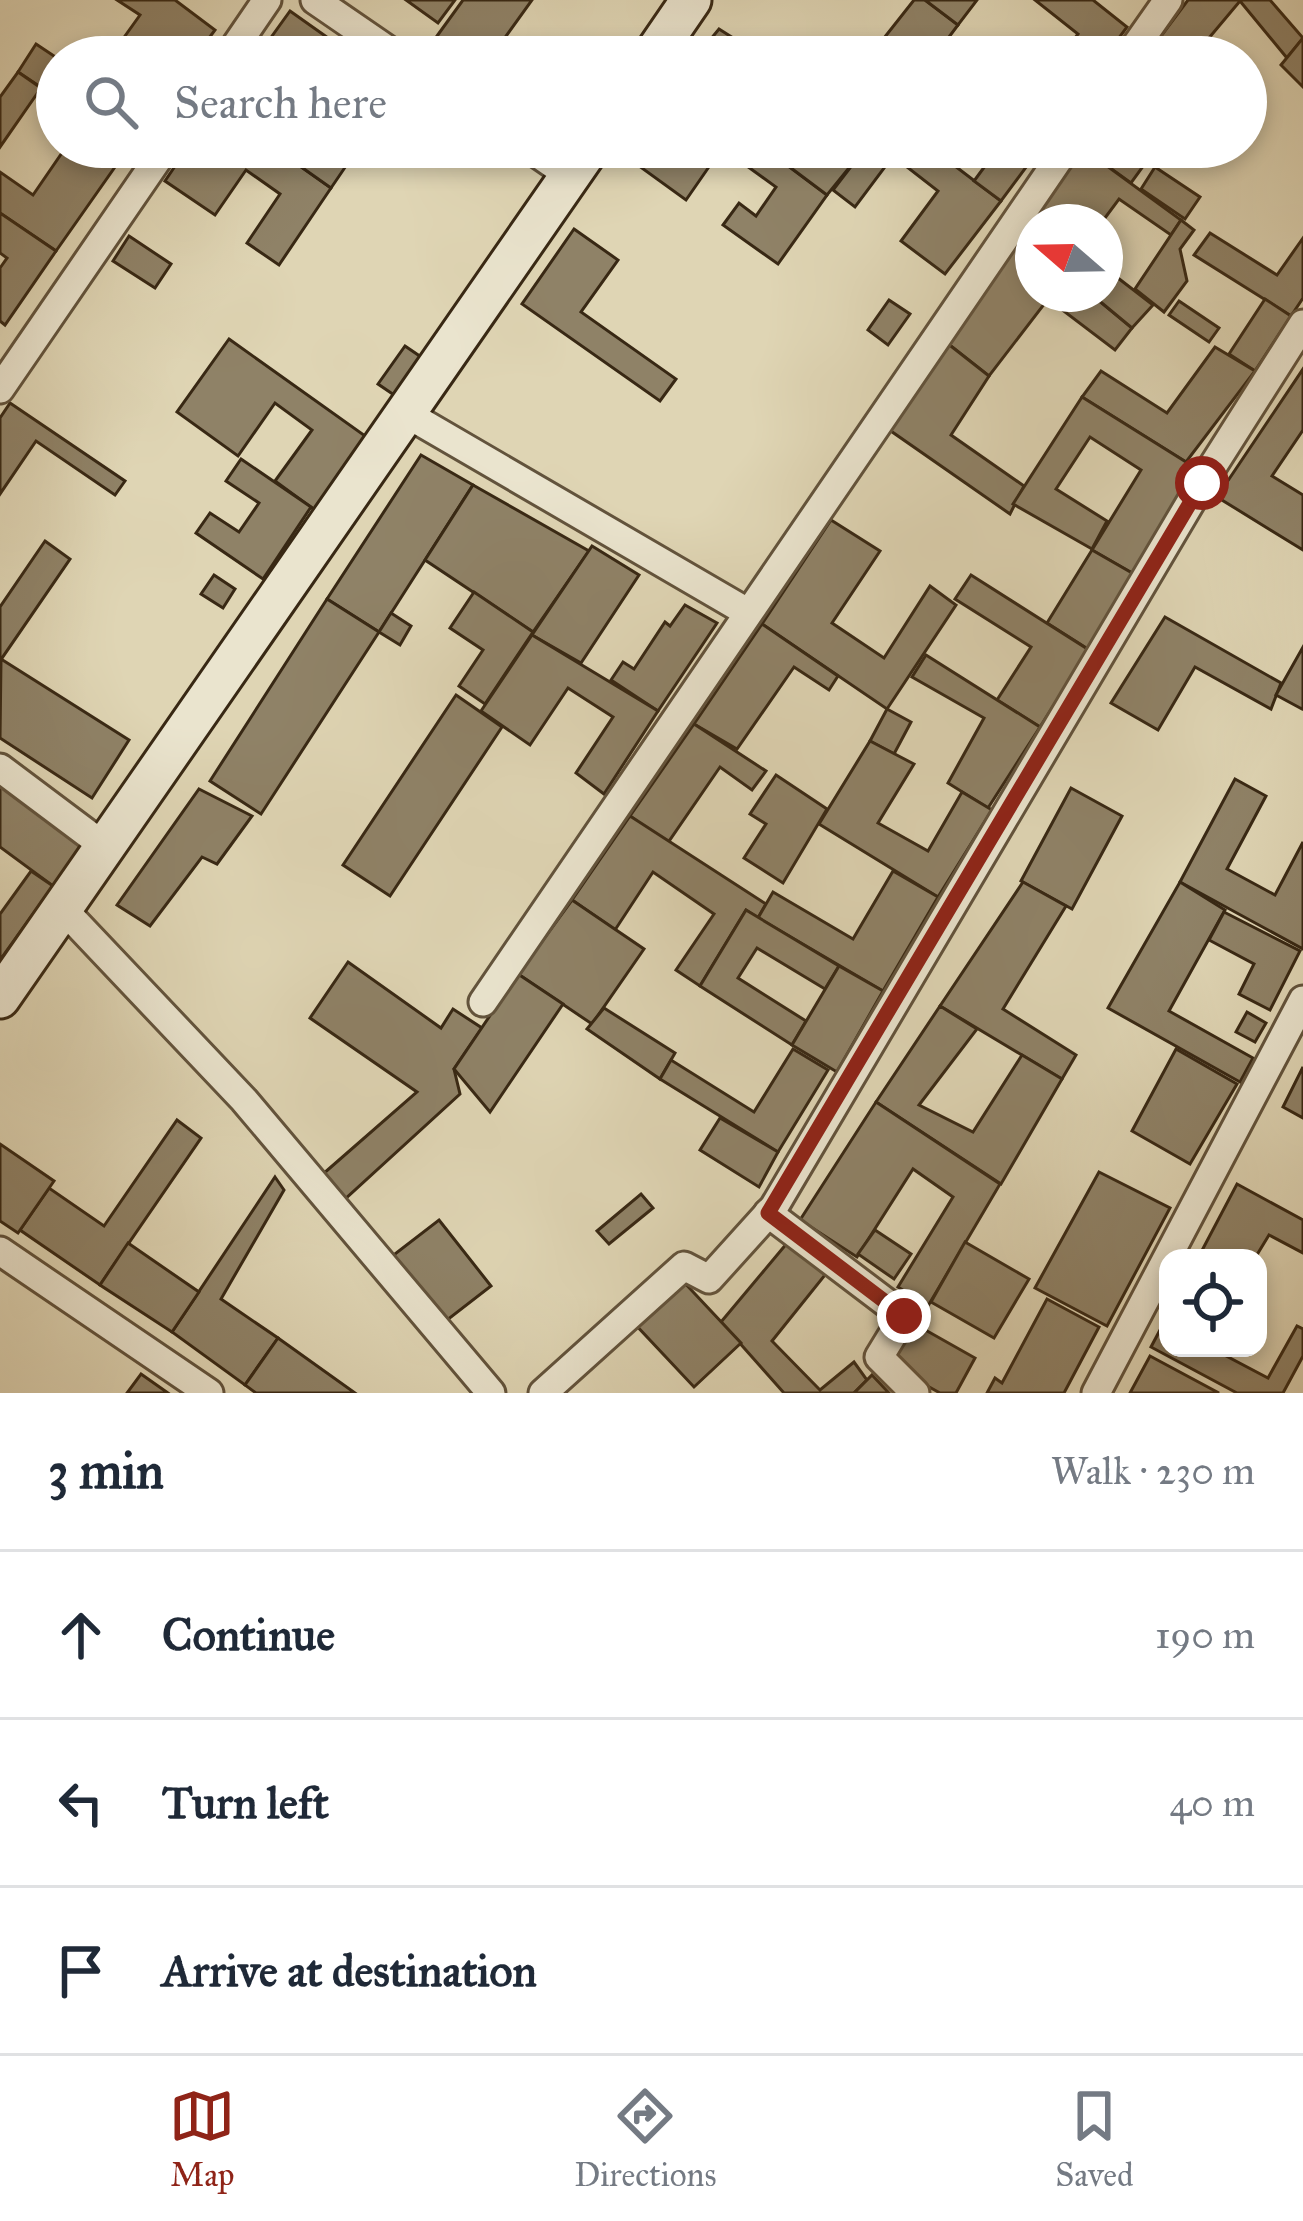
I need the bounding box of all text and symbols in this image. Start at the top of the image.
search box [36,36,1267,168]
icon: search [78,69,144,135]
text: Search here [174,75,387,130]
north arrow [1015,204,1123,312]
route start [1175,456,1229,510]
map controls [1159,1249,1267,1357]
button: locate [1159,1249,1267,1357]
route end [877,1289,931,1343]
text: 3 min [48,1440,164,1502]
text: Walk · 230 m [1051,1447,1255,1495]
icon: ahead [48,1602,114,1668]
text: Continue [162,1607,335,1662]
text: 190 m [1155,1611,1255,1659]
icon: left [48,1770,114,1836]
text: Turn left [162,1775,329,1830]
text: 40 m [1169,1779,1255,1827]
icon: arrive [48,1938,114,2004]
text: Arrive at destination [162,1943,537,1998]
tab: Map [169,2083,235,2195]
tab: Directions [574,2083,716,2195]
tab: Saved [1055,2083,1134,2195]

